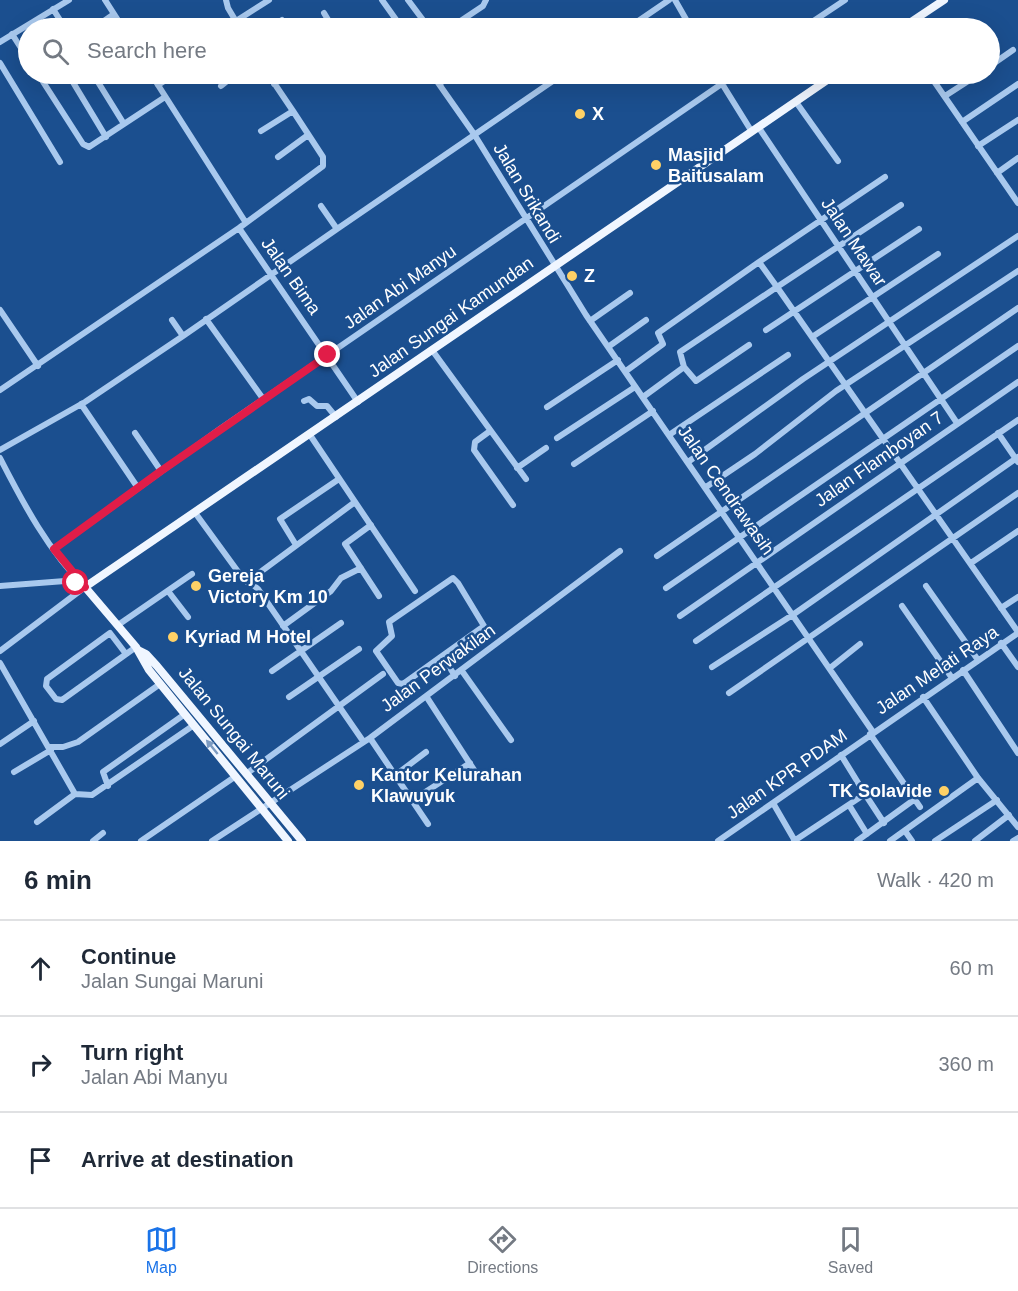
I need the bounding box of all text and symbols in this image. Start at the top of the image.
search box [18,18,1000,84]
icon: search [39,35,72,68]
text: Search here [87,38,207,63]
place label: X [592,104,604,124]
marker: X [573,107,587,121]
street label: Jalan Srikandi [489,139,565,247]
place label: Masjid Baitusalam [668,145,764,186]
marker: Masjid Baitusalam [649,158,663,172]
street label: Jalan Mawar [817,194,891,290]
street label: Jalan Bima [257,234,325,319]
street label: Jalan Abi Manyu [340,241,460,333]
street label: Jalan Sungai Kamundan [365,253,537,381]
place label: Z [584,266,595,286]
marker: Z [565,269,579,283]
route end [314,341,340,367]
street label: Jalan Flamboyan 7 [811,407,947,511]
street label: Jalan Cendrawasih [674,422,778,558]
place label: Gereja Victory Km 10 [208,566,328,607]
route start [62,569,88,595]
marker: Gereja Victory Km 10 [189,579,203,593]
street label: Jalan Perwakilan [377,620,499,716]
street label: Jalan Melati Raya [872,621,1003,718]
place label: Kyriad M Hotel [185,627,311,647]
marker: Kyriad M Hotel [166,630,180,644]
street label: Jalan Sungai Maruni [175,663,293,803]
street label: Jalan KPR PDAM [723,725,851,823]
one-way arrow [205,739,218,755]
place label: Kantor Kelurahan Klawuyuk [371,765,522,806]
marker: Kantor Kelurahan Klawuyuk [352,778,366,792]
place label: TK Solavide [829,781,932,801]
marker: TK Solavide [937,784,951,798]
text: 6 min [24,865,92,895]
text: Walk · 420 m [877,869,994,891]
text: Continue [81,944,176,969]
icon: ahead [24,952,57,985]
text: 60 m [950,957,994,979]
text: Jalan Sungai Maruni [81,970,263,992]
text: Turn right [81,1040,183,1065]
icon: right [24,1048,57,1081]
text: 360 m [938,1053,994,1075]
text: Jalan Abi Manyu [81,1066,228,1088]
icon: arrive [24,1144,57,1177]
text: Arrive at destination [81,1147,294,1172]
tab: Map [145,1223,178,1277]
tab: Directions [467,1223,538,1277]
tab: Saved [828,1223,873,1277]

